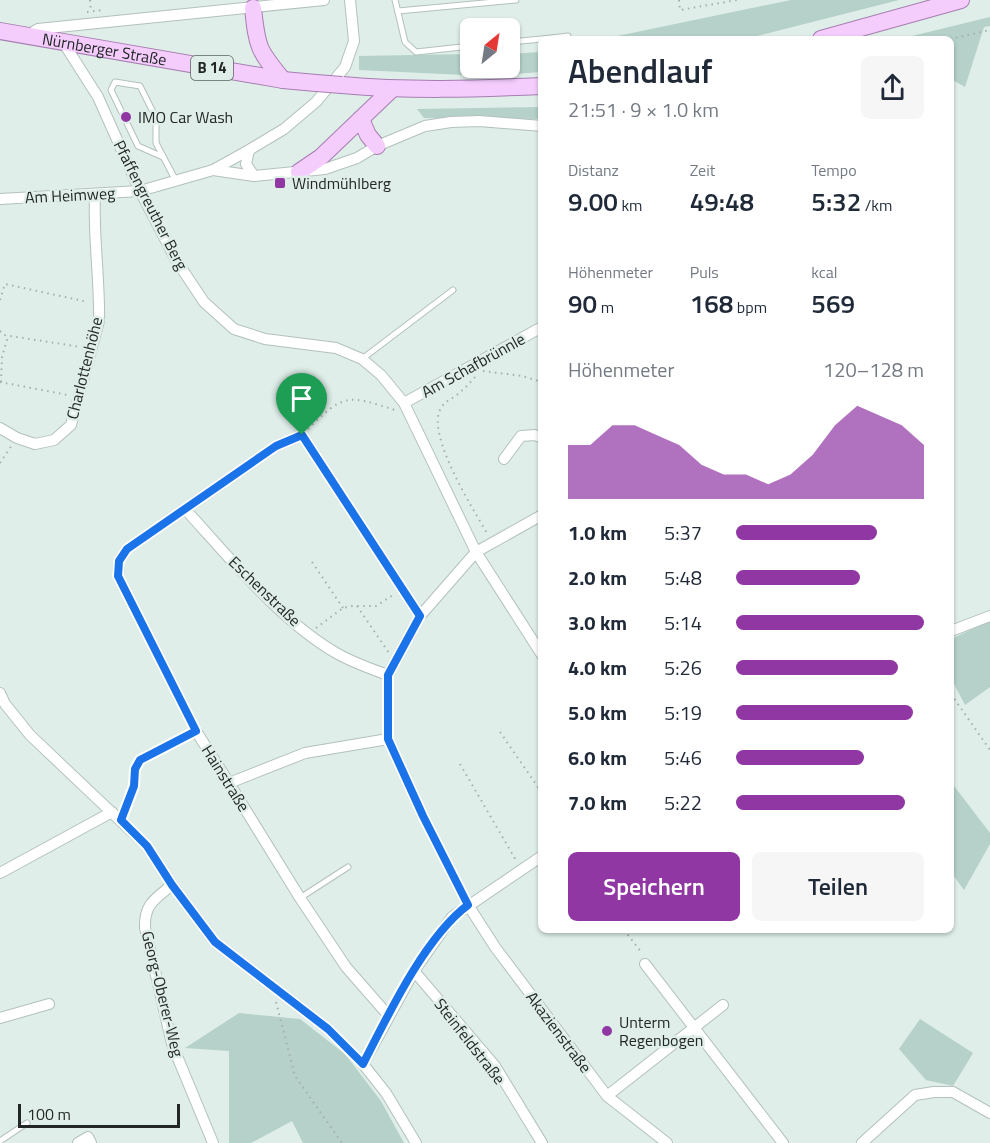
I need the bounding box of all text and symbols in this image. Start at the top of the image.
north arrow [460,18,520,78]
map controls [460,18,520,78]
street label: Nürnberger Straße [40,27,168,72]
text: Abendlauf [568,46,712,96]
road number: B 14 [191,56,233,80]
button: share [861,56,924,119]
text: 21:51 · 9 × 1.0 km [568,94,719,125]
place label: IMO Car Wash [138,105,233,129]
marker: IMO Car Wash [119,110,133,124]
street label: Pfaffengreuther Berg [108,136,194,274]
text: Distanz [568,158,619,182]
text: Zeit [690,158,715,182]
text: Tempo [811,158,857,182]
place label: Windmühlberg [292,171,391,195]
marker: Windmühlberg [273,176,287,190]
street label: Am Heimweg [24,181,116,209]
text: 9.00 [568,182,618,221]
text: 49:48 [690,182,754,221]
text: 5:32 [811,182,861,221]
text: km [618,193,642,217]
text: /km [861,193,892,217]
text: Höhenmeter [568,260,653,284]
text: Puls [690,260,719,284]
text: kcal [811,260,837,284]
text: 90 [568,284,597,323]
text: 168 [690,284,733,323]
text: 569 [811,284,855,323]
text: m [597,295,614,319]
text: bpm [733,295,767,319]
street label: Charlottenhöhe [60,314,108,422]
street label: Am Schafbrünnle [417,327,529,403]
text: Höhenmeter [568,354,674,385]
text: 120–128 m [823,354,924,385]
pin [276,373,327,435]
icon: arrive [285,382,318,415]
text: 1.0 km [568,517,627,548]
text: 5:37 [664,517,702,548]
street label: Eschenstraße [223,550,307,632]
text: 2.0 km [568,562,627,593]
text: 5:48 [664,562,702,593]
text: 3.0 km [568,607,627,638]
text: 5:14 [664,607,702,638]
text: 4.0 km [568,652,627,683]
text: 5:26 [664,652,702,683]
text: 5.0 km [568,697,627,728]
text: 5:19 [664,697,702,728]
street label: Hainstraße [196,740,256,816]
text: 6.0 km [568,742,627,773]
text: 5:46 [664,742,702,773]
text: 7.0 km [568,787,627,818]
text: 5:22 [664,787,702,818]
button: Speichern [568,852,740,921]
button: Teilen [752,852,924,921]
street label: Georg-Oberer-Weg [136,928,190,1060]
street label: Akazienstraße [520,986,598,1078]
street label: Steinfeldstraße [429,993,511,1089]
place label: Unterm Regenbogen [619,1010,703,1052]
marker: Unterm Regenbogen [600,1024,614,1038]
scale bar [18,1101,180,1128]
text: 100 m [27,1102,71,1126]

